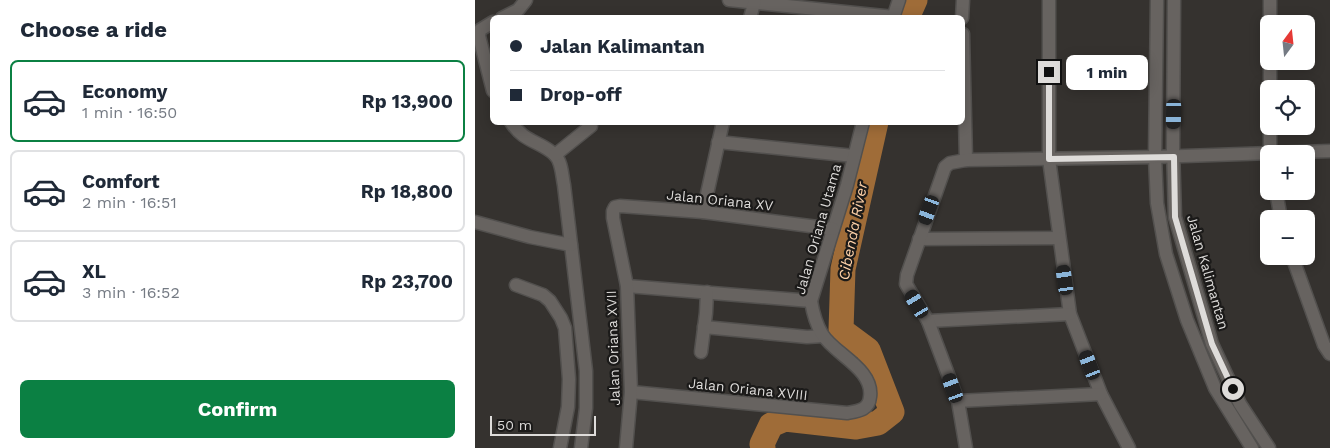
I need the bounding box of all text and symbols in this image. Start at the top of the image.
north arrow [1260,15,1315,70]
map controls [1260,15,1315,265]
text: Choose a ride [20,17,167,42]
text: Jalan Kalimantan [540,35,705,58]
callout: 1 min [1067,54,1149,90]
route end [1038,61,1060,83]
text: 1 min [1086,63,1128,82]
icon: car [22,79,67,124]
text: Economy [82,80,167,103]
button: locate [1260,80,1315,135]
text: Drop-off [540,83,622,106]
text: Rp 13,900 [362,90,453,113]
car [1166,99,1181,129]
text: 1 min · 16:50 [82,103,177,122]
button: + [1260,145,1315,200]
street label: Jalan Oriana Utama [792,162,844,296]
icon: car [22,169,67,214]
text: Comfort [82,170,160,193]
water label: Cibenda River [835,179,872,282]
text: Rp 18,800 [361,180,453,203]
street label: Jalan Oriana XV [666,186,774,214]
text: 2 min · 16:51 [82,193,177,212]
car [916,193,941,227]
button: − [1260,210,1315,265]
street label: Jalan Kalimantan [1184,213,1232,331]
icon: car [22,259,67,304]
text: XL [82,260,106,283]
car [1055,264,1074,296]
text: Rp 23,700 [361,270,453,293]
text: 3 min · 16:52 [82,283,180,302]
car [902,287,931,321]
street label: Jalan Oriana XVII [603,290,623,406]
car [1077,348,1102,382]
car [940,371,965,405]
street label: Jalan Oriana XVIII [688,375,808,403]
route start [1222,378,1244,400]
button: Confirm [20,380,455,438]
scale bar [490,413,596,436]
text: 50 m [497,417,532,433]

